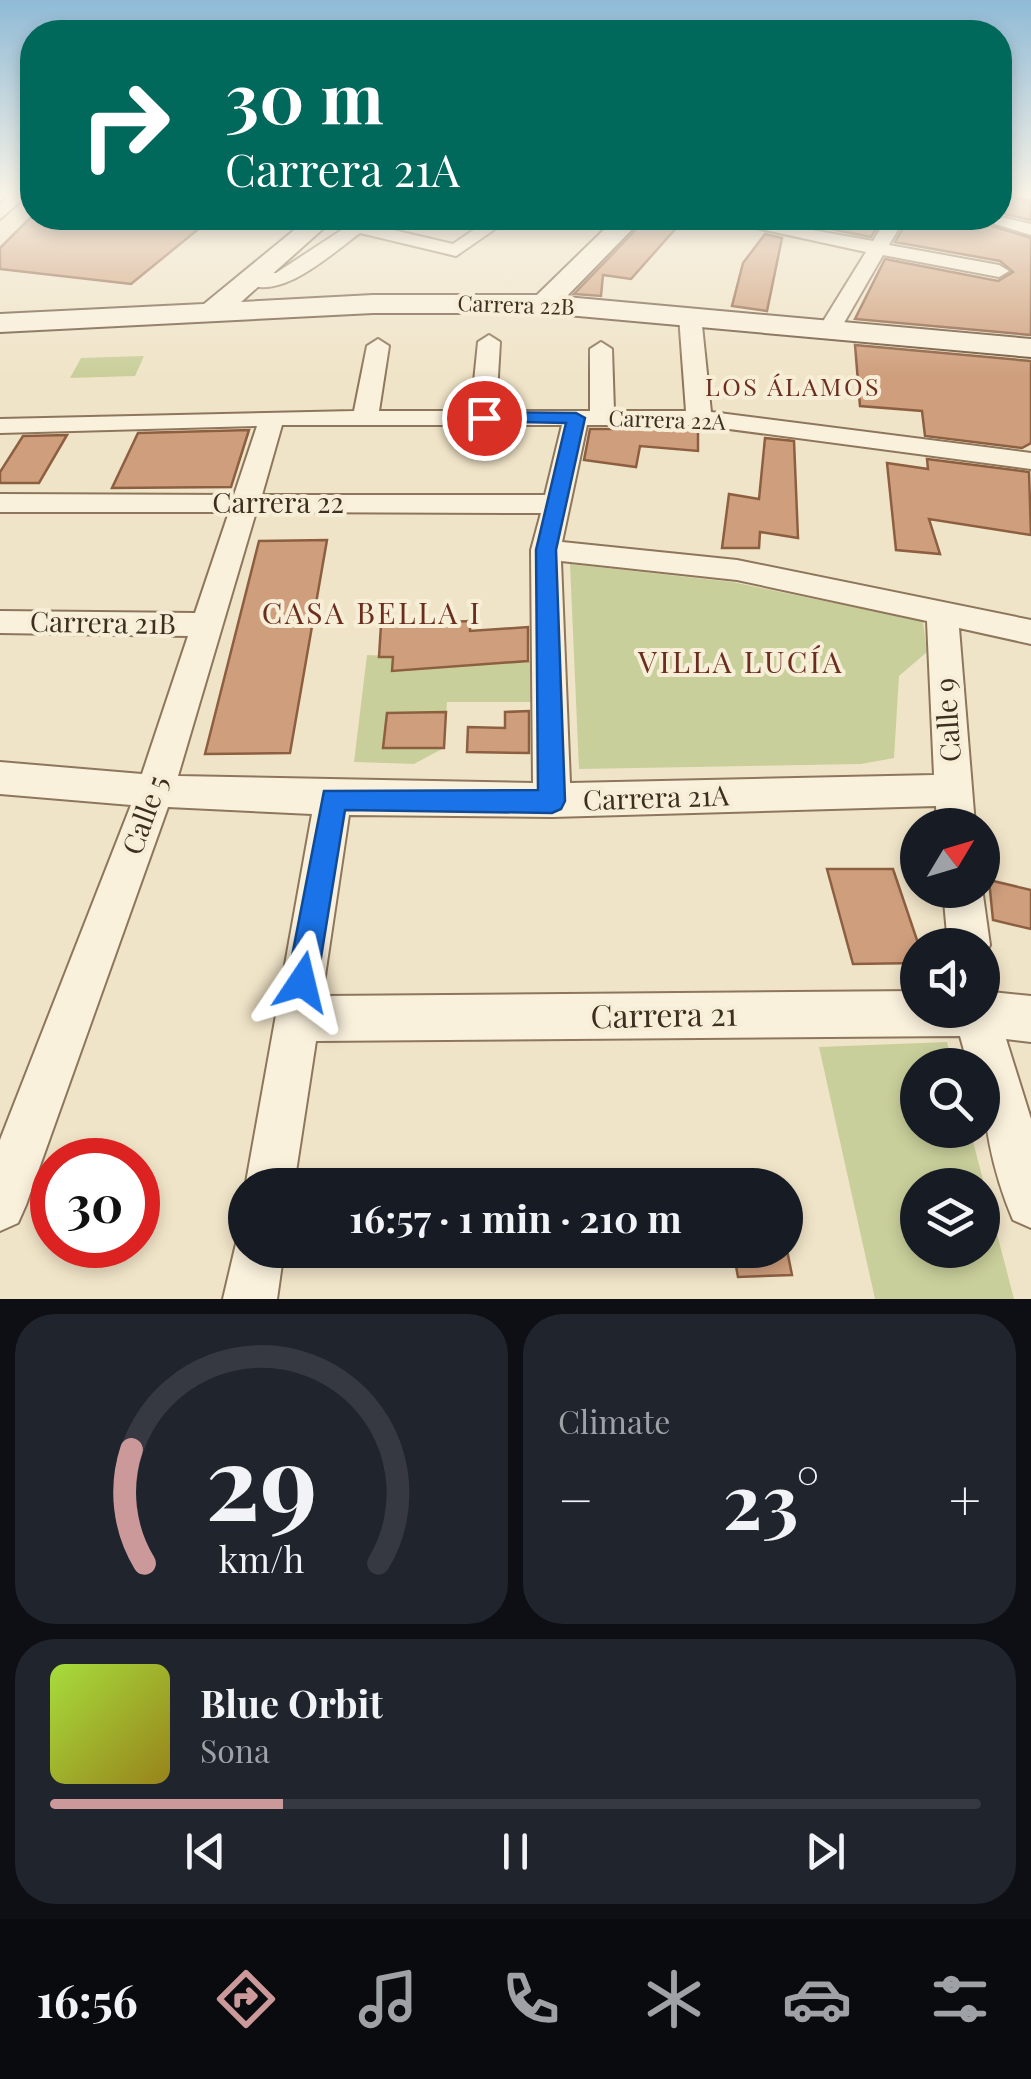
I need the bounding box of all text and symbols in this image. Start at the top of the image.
text: 30 m [225,48,384,142]
icon: right [60,60,190,190]
text: Carrera 21A [225,138,460,198]
street label: Carrera 22B [457,287,575,321]
district label: LOS ÁLAMOS [705,369,881,402]
pin [442,376,527,461]
icon: arrive [457,391,512,446]
street label: Carrera 22A [608,402,726,436]
street label: Carrera 22 [212,483,344,520]
district label: CASA BELLA I [262,592,482,632]
street label: Carrera 21B [30,602,176,641]
district label: VILLA LUCÍA [637,641,844,681]
street label: Calle 9 [925,677,968,763]
street label: Calle 5 [112,770,175,859]
street label: Carrera 21A [582,775,730,818]
north arrow [900,808,1000,908]
map controls [900,808,1000,1268]
button: sound [900,928,1000,1028]
position arrow [250,930,354,1034]
street label: Carrera 21 [590,991,738,1036]
button: search [900,1048,1000,1148]
speed limit sign: 30 [30,1138,160,1268]
button: layers [900,1168,1000,1268]
text: 16:57 · 1 min · 210 m [349,1192,682,1243]
text: Climate [558,1399,670,1442]
text: 29 [206,1408,317,1547]
text: 23° [723,1448,820,1548]
text: − [558,1461,594,1535]
text: + [949,1461,981,1535]
text: km/h [219,1534,304,1582]
text: Blue Orbit [200,1677,383,1728]
text: Sona [200,1728,270,1771]
icon: previous [178,1824,233,1879]
icon: pause [488,1824,543,1879]
icon: next [798,1824,853,1879]
icon: directions [211,1964,281,2034]
icon: music [353,1964,423,2034]
icon: phone [496,1964,566,2034]
icon: climate [639,1964,709,2034]
icon: car [782,1964,852,2034]
icon: filters [925,1964,995,2034]
text: 16:56 [36,1969,138,2029]

